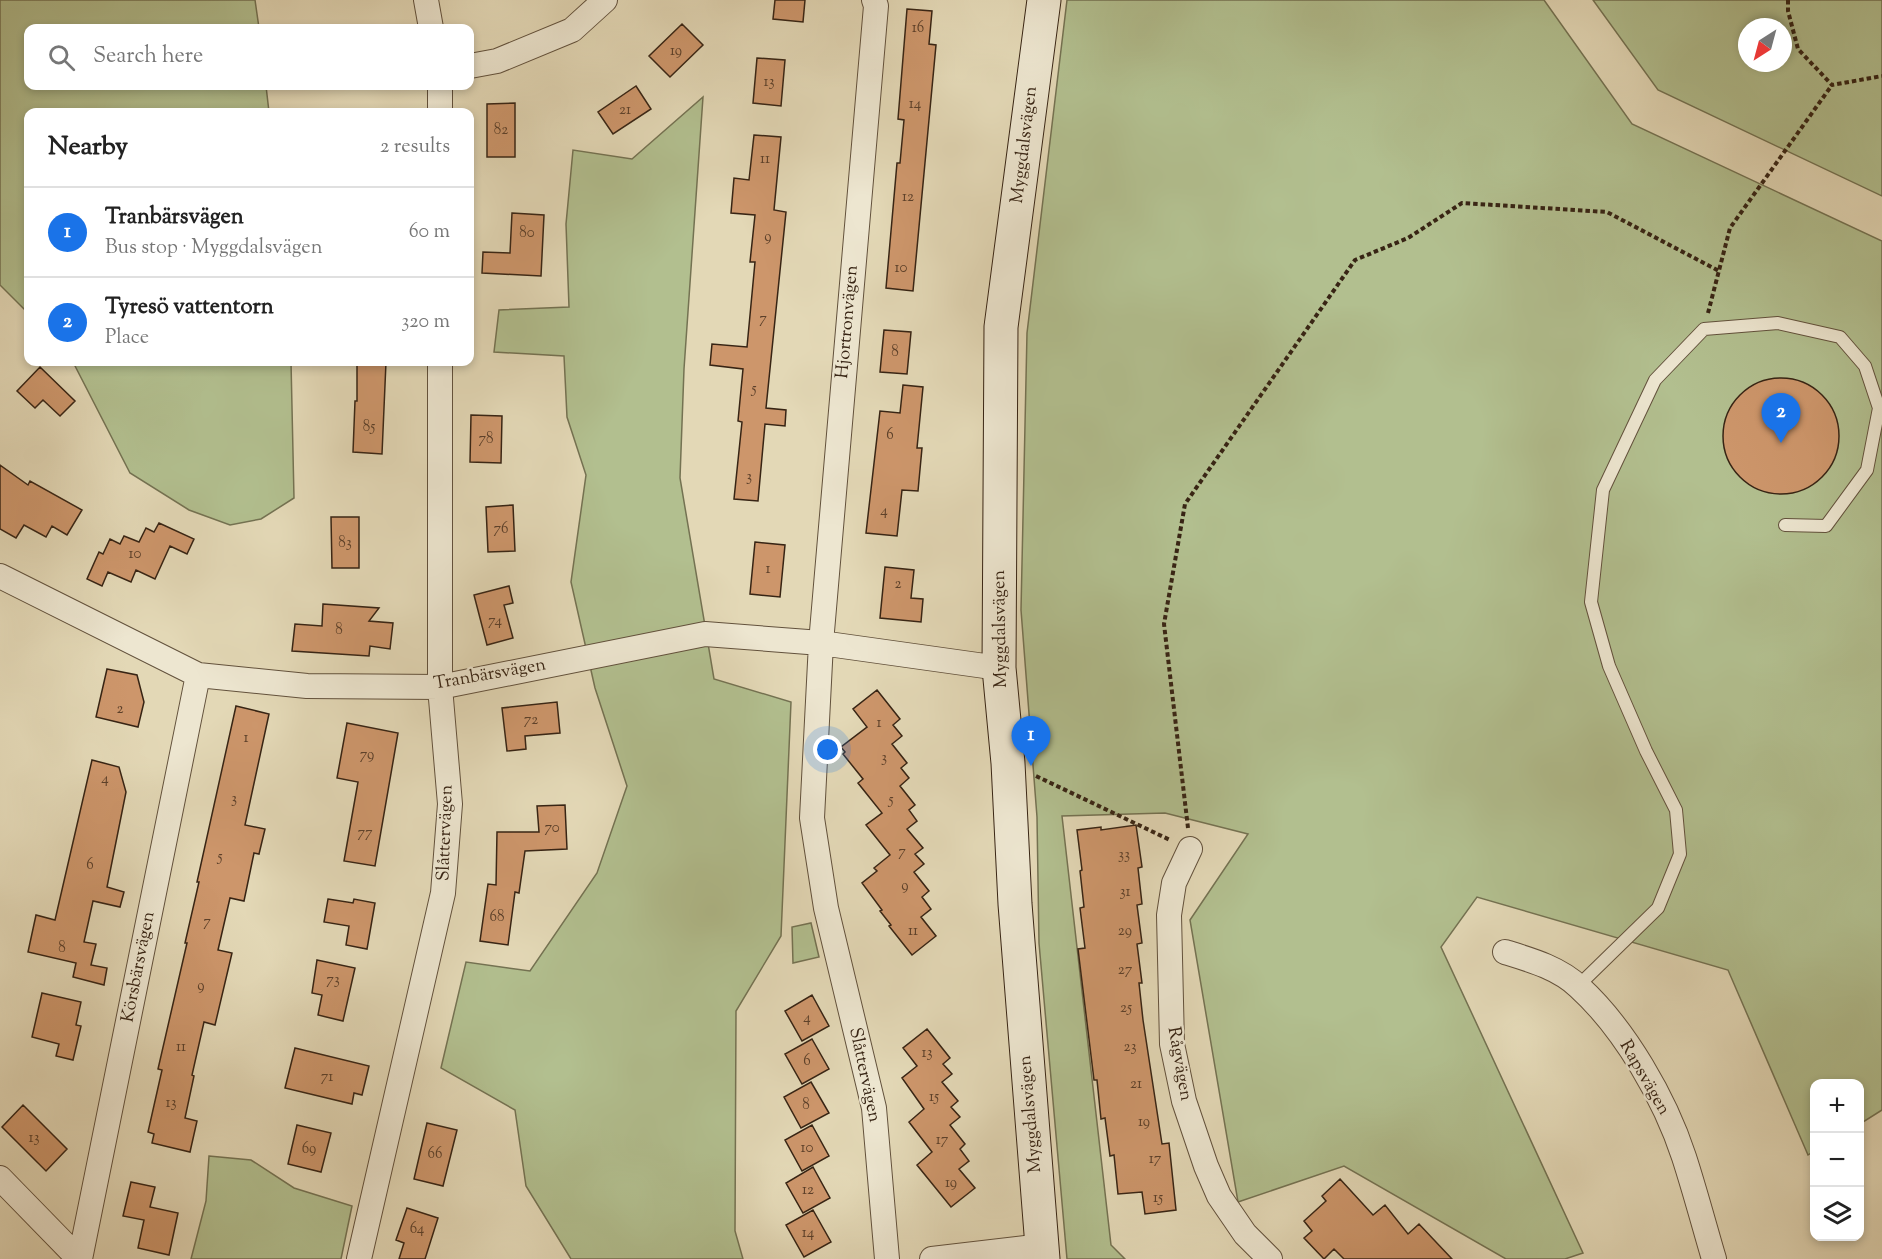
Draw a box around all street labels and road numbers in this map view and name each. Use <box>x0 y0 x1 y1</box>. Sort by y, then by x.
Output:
street label: Myggdalsvägen <box>1005 84 1045 205</box>
street label: Hjortronvägen <box>830 264 866 380</box>
street label: Myggdalsvägen <box>987 569 1015 688</box>
street label: Tranbärsvägen <box>432 652 548 698</box>
street label: Slåttervägen <box>431 784 461 882</box>
street label: Körsbärsvägen <box>115 909 163 1025</box>
street label: Slåttervägen <box>841 1025 887 1125</box>
street label: Rågvägen <box>1160 1025 1198 1104</box>
street label: Rapsvägen <box>1612 1035 1676 1121</box>
street label: Myggdalsvägen <box>1013 1054 1049 1174</box>

